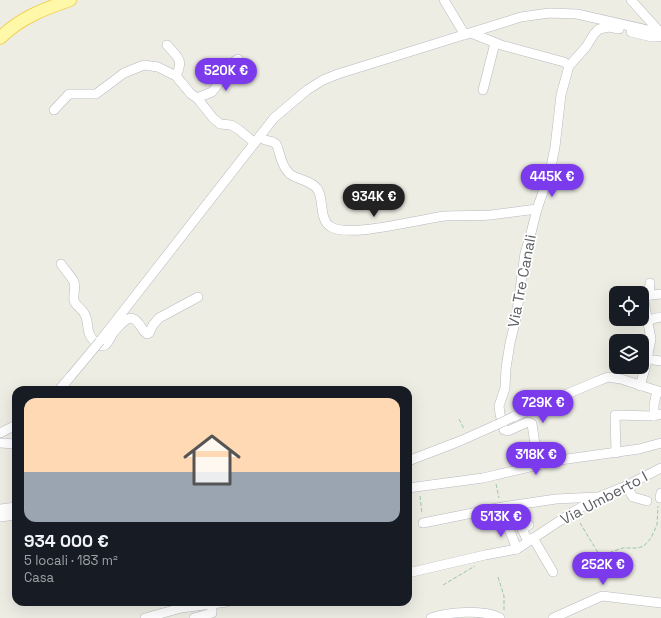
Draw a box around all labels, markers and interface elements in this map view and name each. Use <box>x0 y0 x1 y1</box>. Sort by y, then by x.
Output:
pin: 520K € <box>193 58 259 92</box>
text: 520K € <box>204 62 248 79</box>
pin: 445K € <box>519 164 585 198</box>
text: 445K € <box>530 168 574 185</box>
pin: 934K € <box>341 184 407 218</box>
text: 934K € <box>352 188 396 205</box>
street label: Via Tre Canali <box>503 233 540 329</box>
map controls <box>609 286 649 374</box>
button: locate <box>609 286 649 326</box>
button: layers <box>609 334 649 374</box>
pin: 729K € <box>510 390 576 424</box>
text: 729K € <box>521 394 565 411</box>
icon: home <box>176 424 248 496</box>
pin: 318K € <box>503 442 569 476</box>
text: 318K € <box>515 446 557 463</box>
street label: Via Umberto I <box>557 467 651 528</box>
pin: 513K € <box>468 504 534 538</box>
text: 513K € <box>480 508 522 525</box>
text: 934 000 € <box>24 530 109 552</box>
text: 5 locali · 183 m² <box>24 552 118 569</box>
pin: 252K € <box>570 552 636 586</box>
text: 252K € <box>581 556 625 573</box>
text: Casa <box>24 569 54 586</box>

